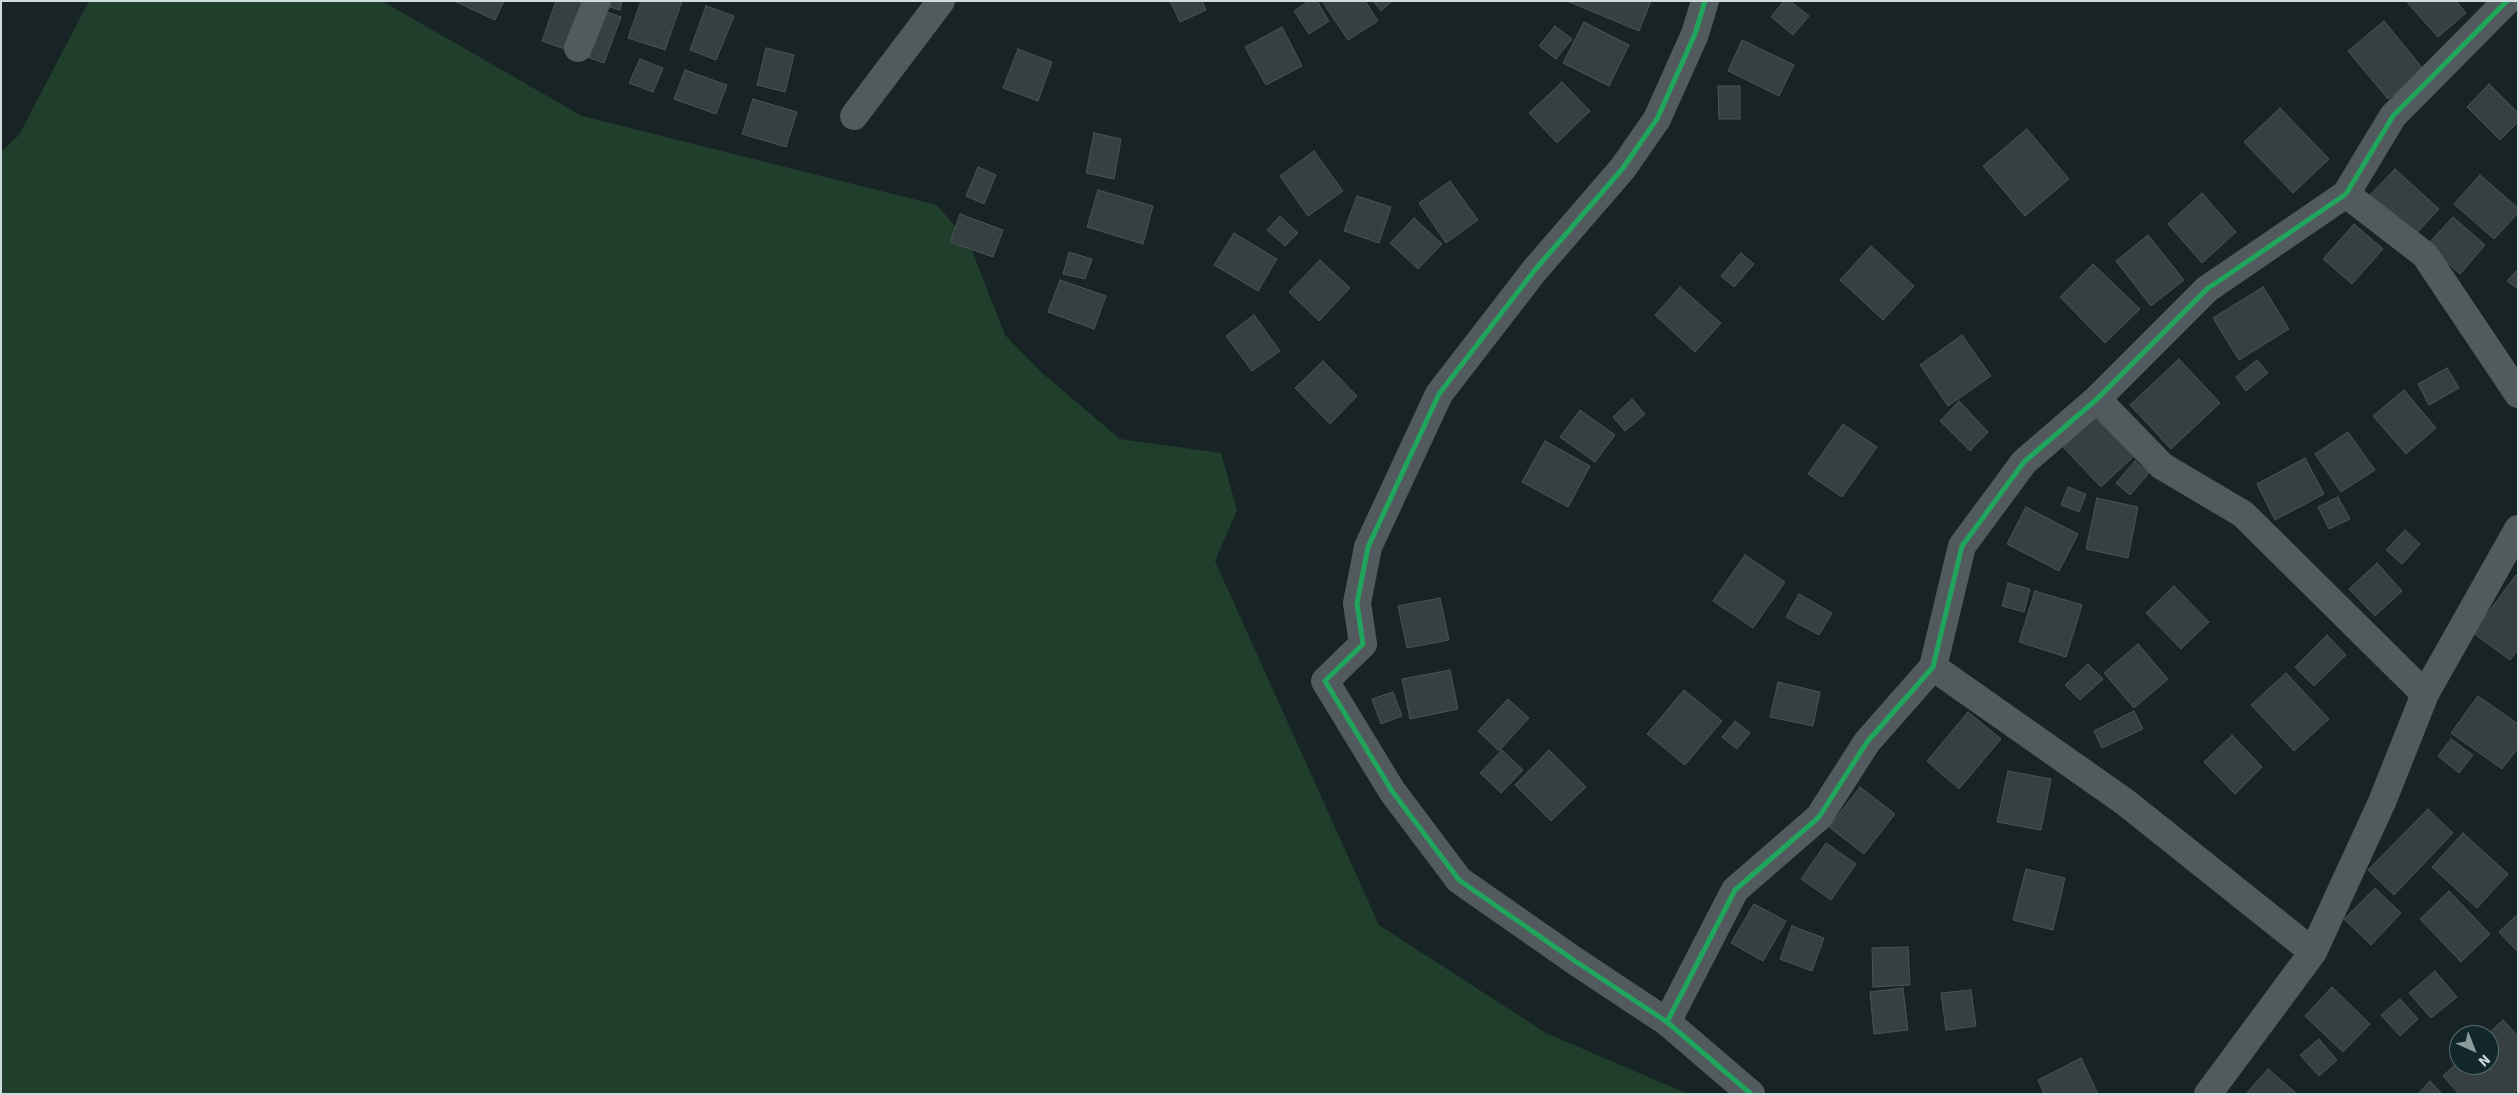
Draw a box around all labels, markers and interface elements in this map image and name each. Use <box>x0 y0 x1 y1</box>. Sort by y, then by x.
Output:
north arrow <box>2449 1025 2499 1075</box>
text: N <box>2475 1051 2493 1070</box>

